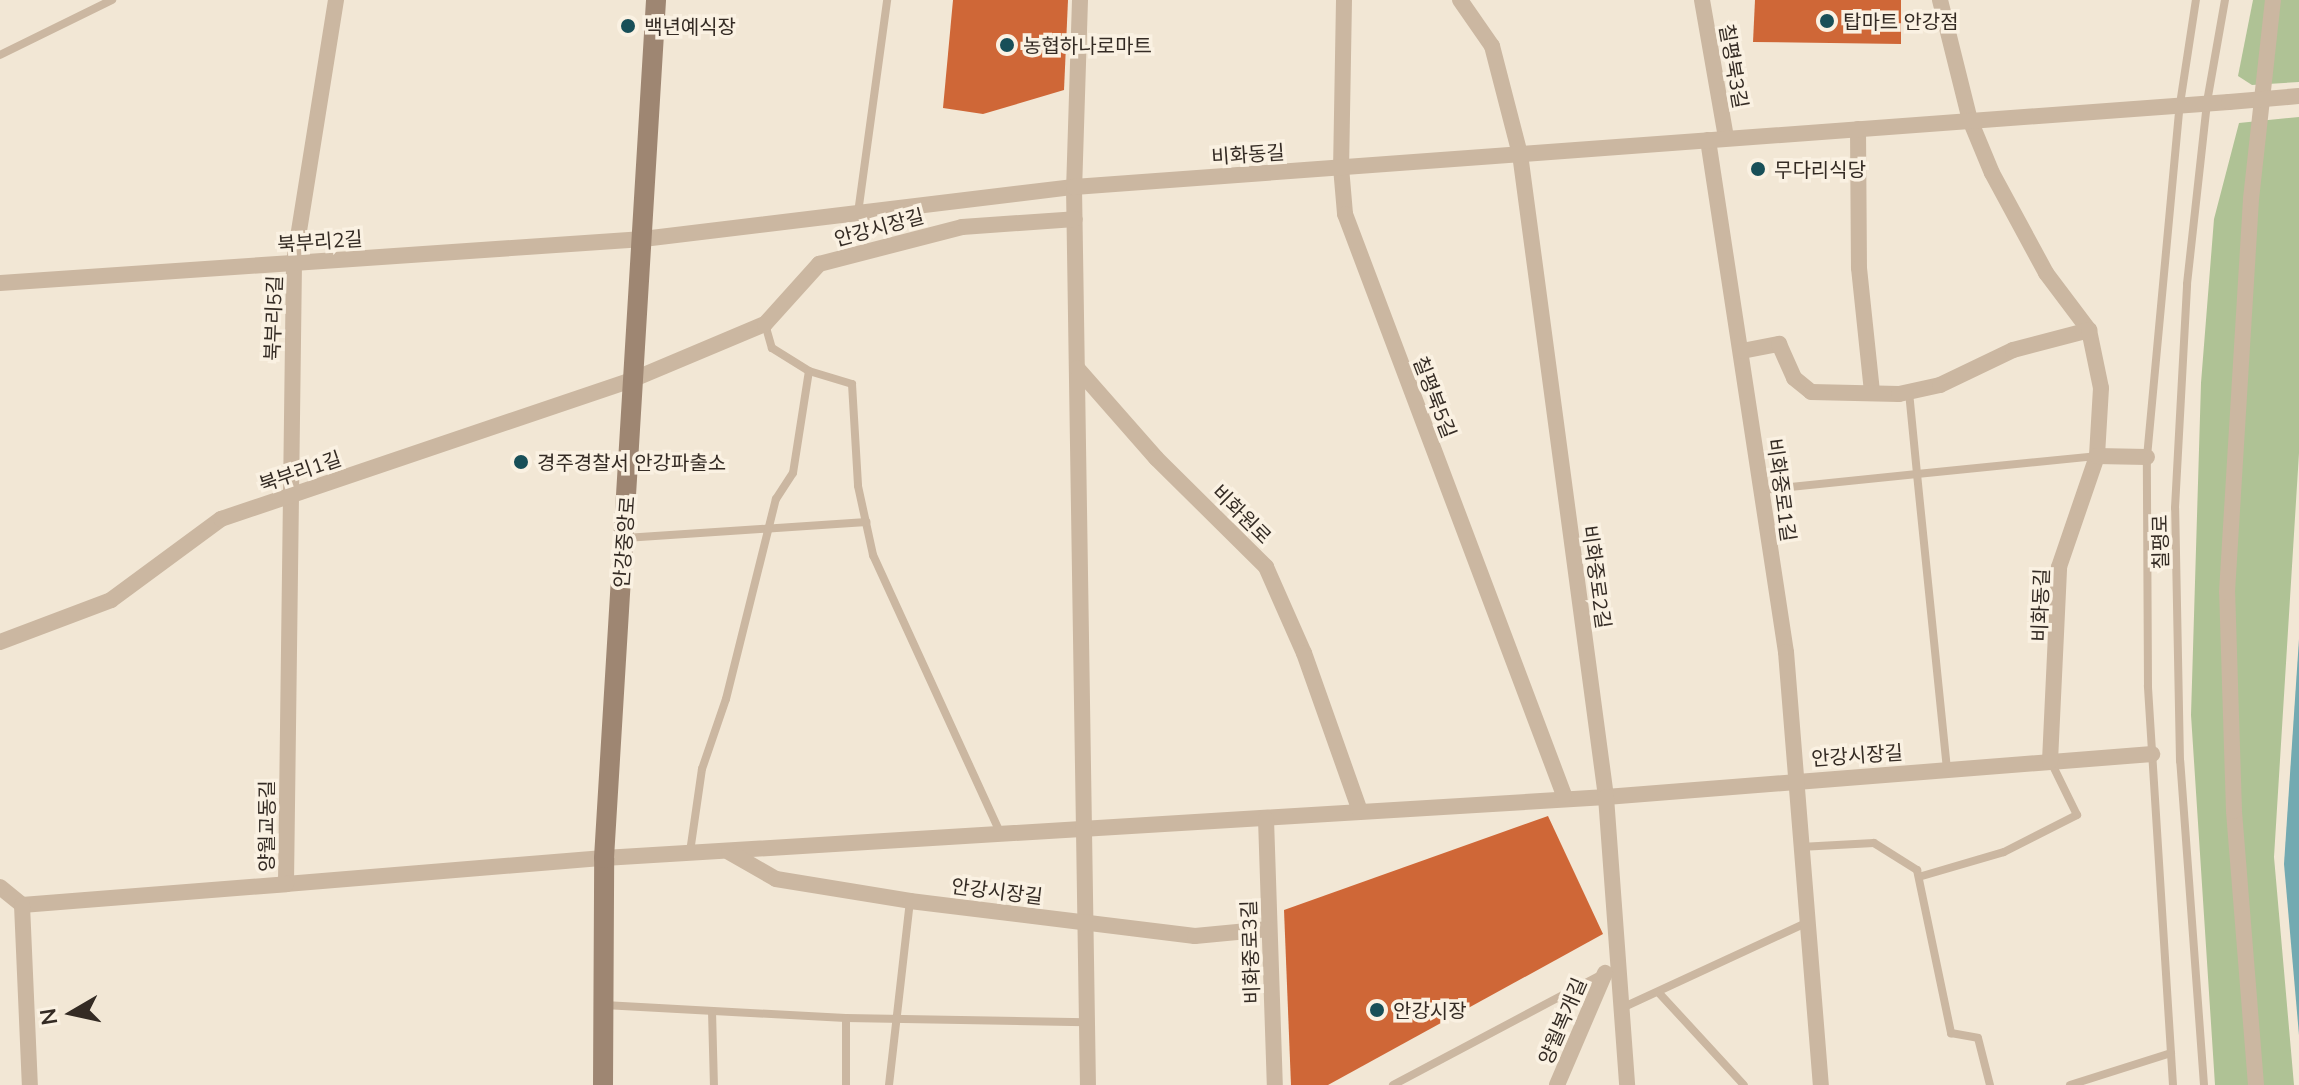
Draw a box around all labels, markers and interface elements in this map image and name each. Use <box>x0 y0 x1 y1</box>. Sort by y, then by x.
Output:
place label: 탑마트 안강점 <box>1843 9 1959 33</box>
marker: 탑마트 안강점 <box>1818 12 1836 30</box>
place label: 백년예식장 <box>644 14 736 38</box>
marker: 백년예식장 <box>619 17 637 35</box>
street label: 칠평북3길 <box>1715 22 1753 110</box>
place label: 농협하나로마트 <box>1023 33 1152 57</box>
marker: 농협하나로마트 <box>998 36 1016 54</box>
street label: 비화동길 <box>1210 139 1286 169</box>
place label: 무다리식당 <box>1774 157 1866 181</box>
marker: 무다리식당 <box>1749 160 1767 178</box>
street label: 안강시장길 <box>831 204 927 250</box>
street label: 북부리2길 <box>276 226 364 256</box>
street label: 북부리5길 <box>260 275 286 361</box>
street label: 칠평북5길 <box>1408 353 1462 441</box>
street label: 비화중로1길 <box>1763 437 1801 543</box>
street label: 북부리1길 <box>256 446 344 496</box>
place label: 경주경찰서 안강파출소 <box>537 450 726 474</box>
marker: 경주경찰서 안강파출소 <box>512 453 530 471</box>
street label: 비화원로 <box>1207 479 1277 549</box>
street label: 안강중앙로 <box>609 495 639 589</box>
street label: 칠평로 <box>2148 514 2172 570</box>
street label: 비화중로2길 <box>1578 524 1616 630</box>
street label: 비화동길 <box>2027 568 2053 642</box>
street label: 안강시장길 <box>1810 740 1904 770</box>
street label: 양월교동길 <box>254 780 278 872</box>
street label: 안강시장길 <box>950 873 1044 909</box>
street label: 비화중로3길 <box>1236 900 1264 1004</box>
north arrow <box>32 973 112 1053</box>
street label: 양월복개길 <box>1533 974 1591 1068</box>
place label: 안강시장 <box>1393 998 1467 1022</box>
marker: 안강시장 <box>1368 1001 1386 1019</box>
text: N <box>33 1006 63 1027</box>

